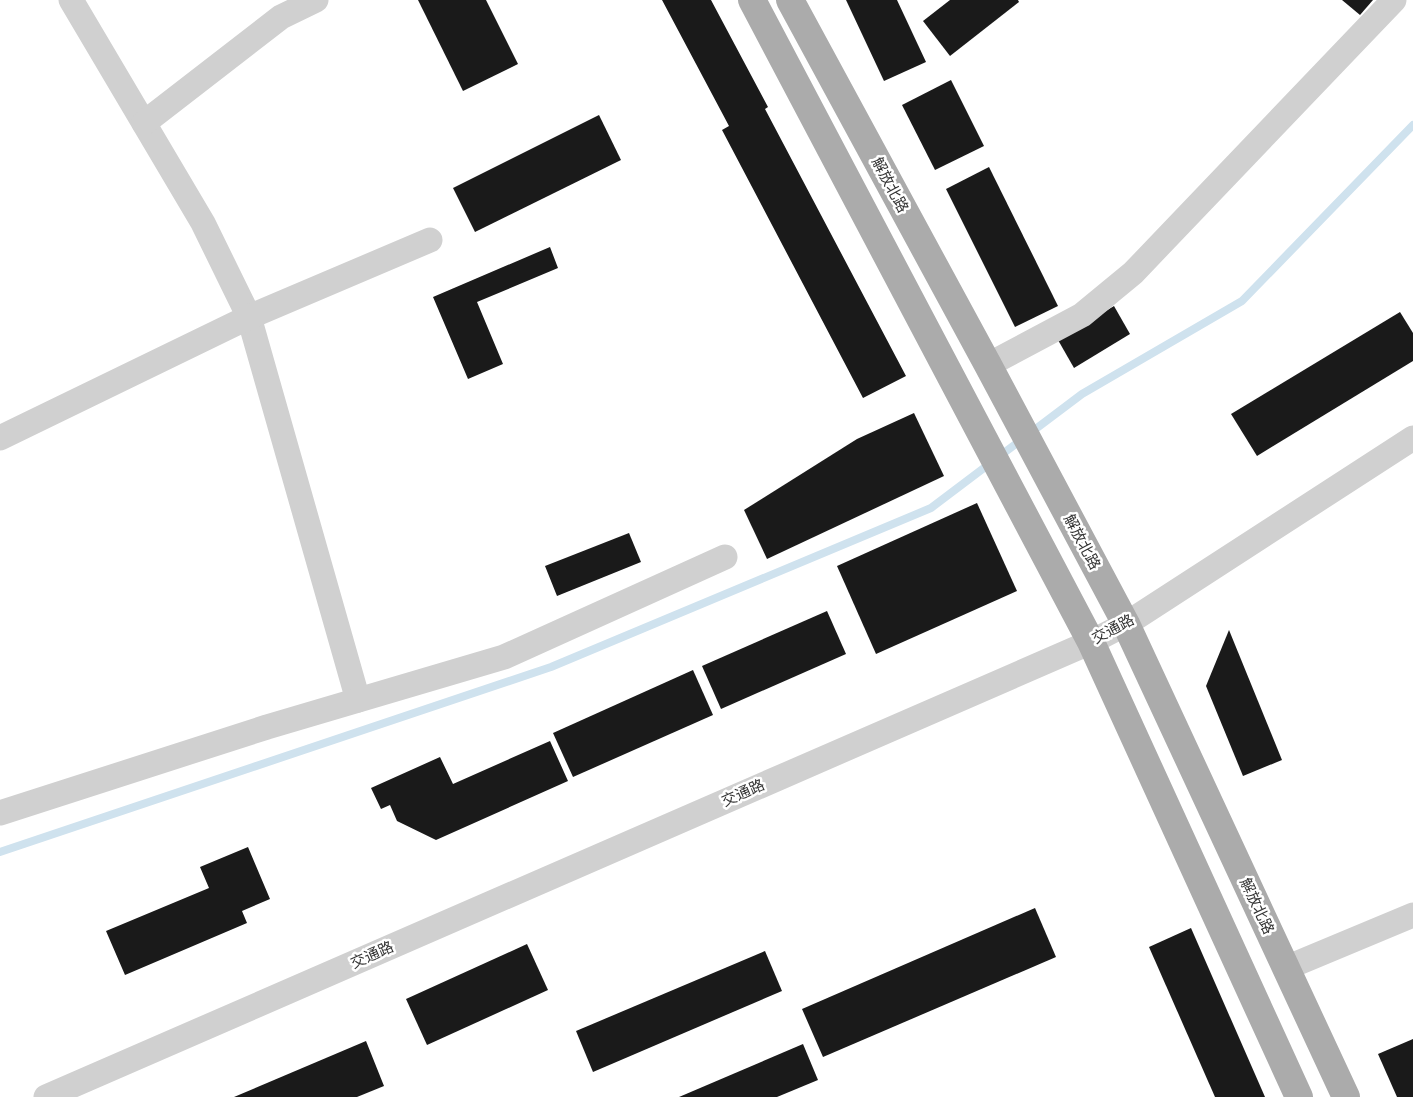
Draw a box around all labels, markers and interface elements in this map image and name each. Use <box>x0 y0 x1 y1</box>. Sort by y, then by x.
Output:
street label: 解放北路 <box>868 153 914 216</box>
street label: 解放北路 <box>1060 510 1106 573</box>
street label: 交通路 <box>1088 609 1137 648</box>
street label: 交通路 <box>718 774 767 810</box>
street label: 解放北路 <box>1236 874 1280 937</box>
street label: 交通路 <box>347 936 396 972</box>

